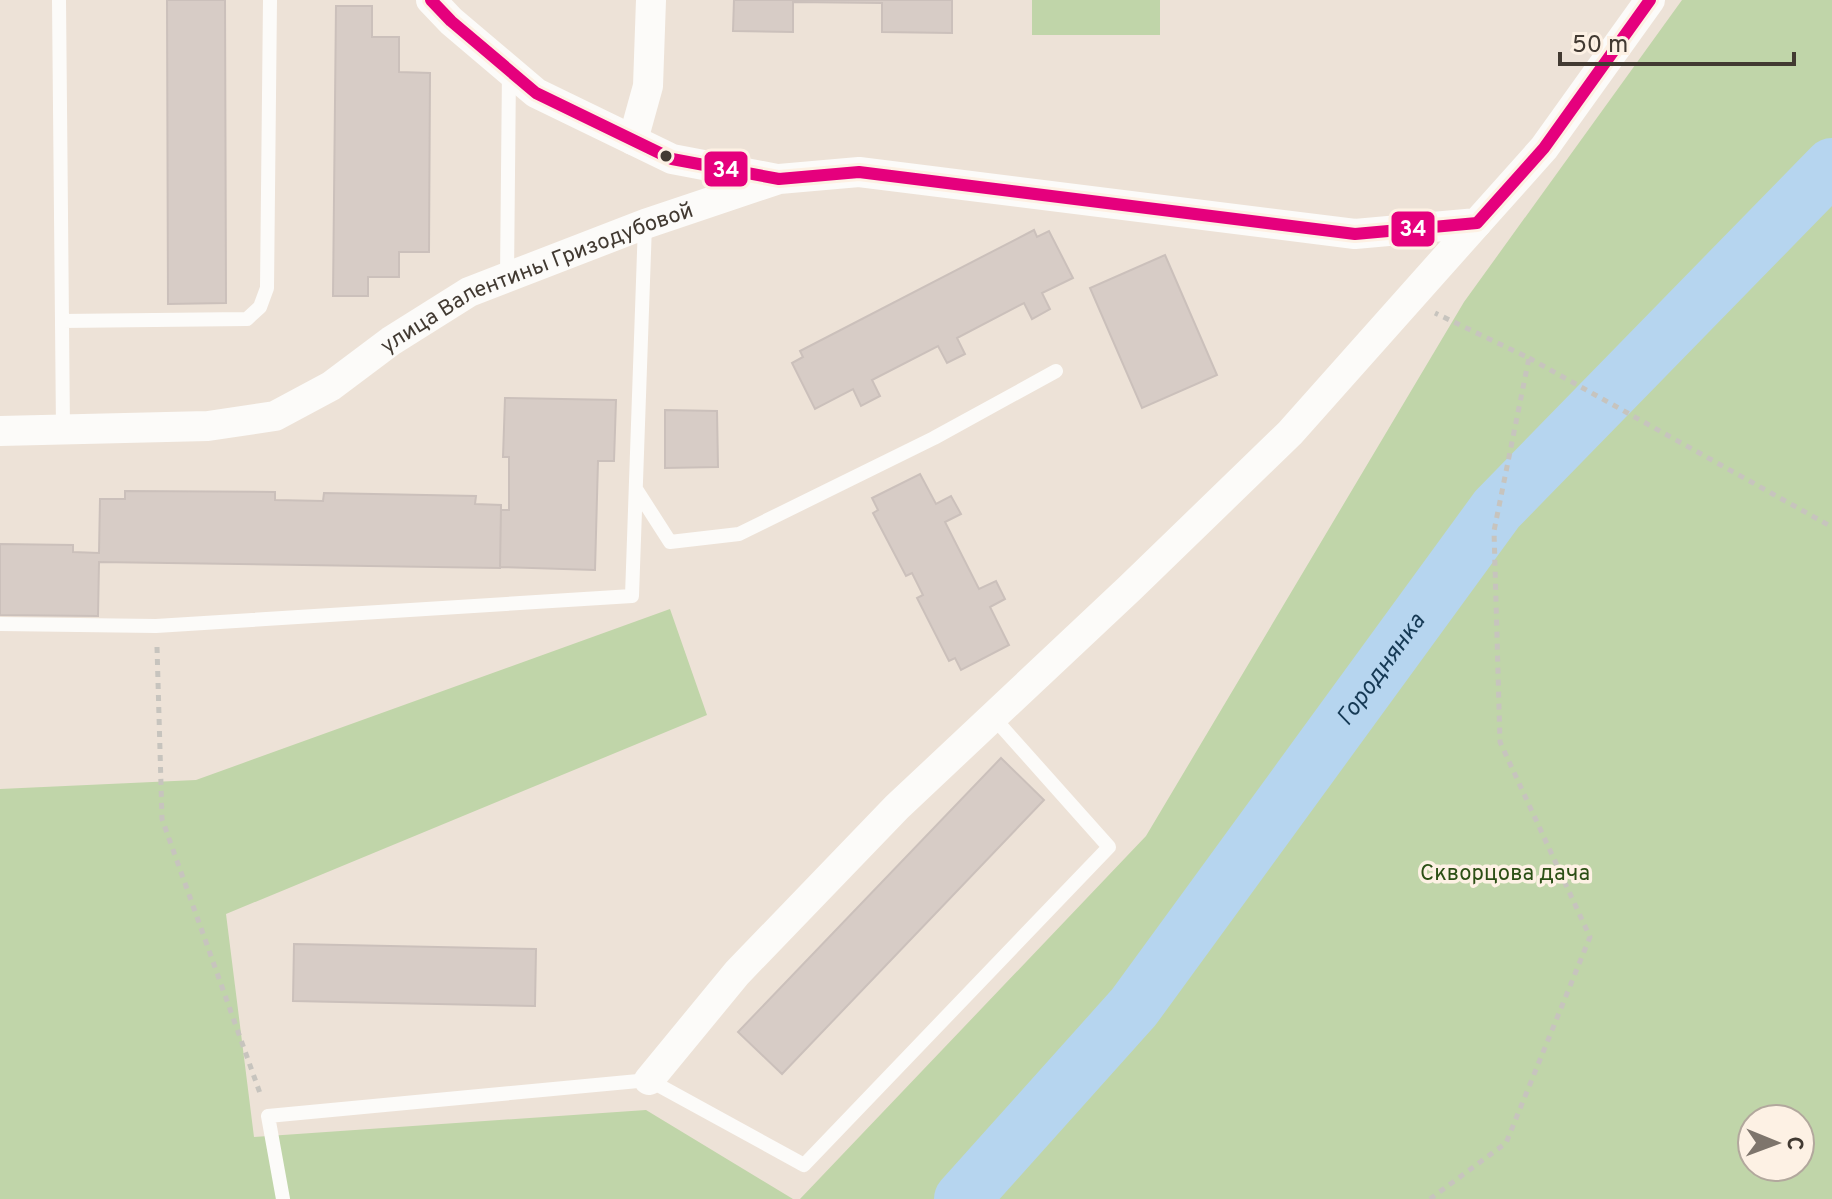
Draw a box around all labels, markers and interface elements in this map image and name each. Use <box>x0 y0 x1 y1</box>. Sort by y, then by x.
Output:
scale bar <box>1560 16 1794 66</box>
text: 50 m <box>1572 31 1628 61</box>
unlabelled marker <box>658 148 674 164</box>
line badge: 34 <box>703 150 749 188</box>
text: 34 <box>712 158 740 185</box>
street label: улица Валентины Гризодубовой <box>376 198 697 360</box>
line badge: 34 <box>1390 210 1436 248</box>
text: 34 <box>1399 217 1427 244</box>
water label: Городнянка <box>1331 608 1433 732</box>
park label: Скворцова дача <box>1420 861 1590 888</box>
north arrow <box>1736 1103 1816 1183</box>
text: С <box>1780 1136 1807 1151</box>

